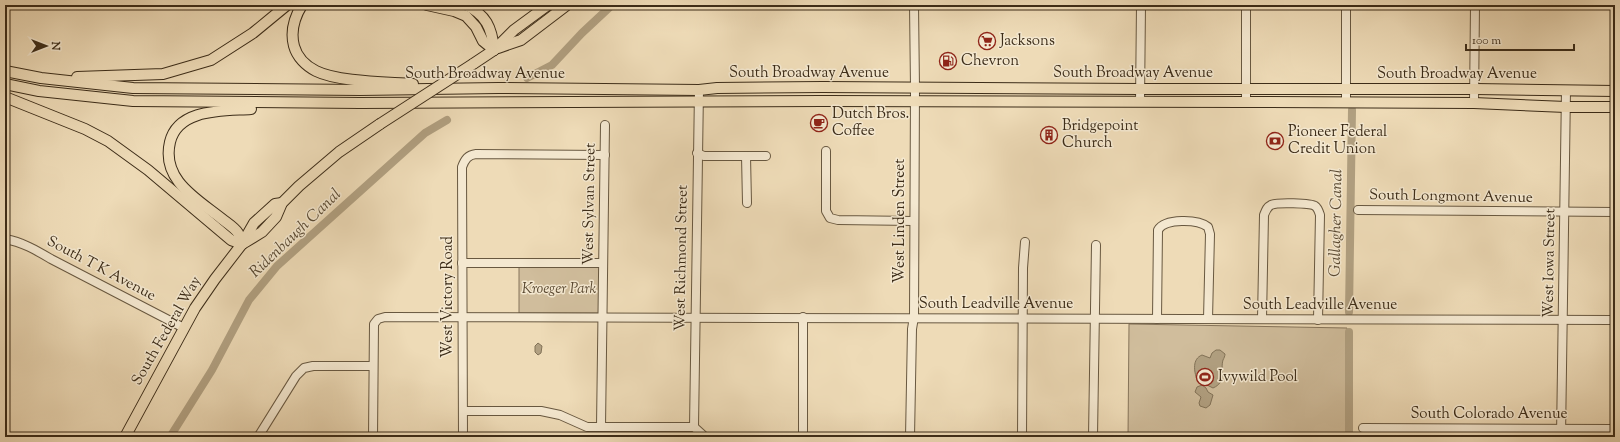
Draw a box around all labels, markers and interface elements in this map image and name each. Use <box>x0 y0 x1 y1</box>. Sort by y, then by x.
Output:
north arrow <box>26 26 66 66</box>
scale bar <box>1466 26 1574 52</box>
supermarket icon: Jacksons <box>977 31 997 51</box>
place label: Jacksons <box>999 31 1055 52</box>
text: 100 m <box>1472 32 1501 50</box>
text: N <box>47 41 63 51</box>
fuel station icon: Chevron <box>938 51 958 71</box>
place label: Chevron <box>961 51 1019 72</box>
street label: South Broadway Avenue <box>729 63 889 84</box>
street label: South Broadway Avenue <box>1053 63 1213 84</box>
street label: South Broadway Avenue <box>405 64 565 85</box>
street label: South Broadway Avenue <box>1377 64 1537 85</box>
place label: Dutch Bros. Coffee <box>832 104 909 142</box>
cafe icon: Dutch Bros. Coffee <box>809 113 829 133</box>
place label: Bridgepoint Church <box>1062 116 1138 154</box>
place label: Pioneer Federal Credit Union <box>1288 122 1387 160</box>
building icon: Bridgepoint Church <box>1039 125 1059 145</box>
bank icon: Pioneer Federal Credit Union <box>1265 131 1285 151</box>
street label: West Sylvan Street <box>578 143 602 265</box>
street label: West Linden Street <box>890 159 911 283</box>
water label: Gallagher Canal <box>1325 169 1349 277</box>
water label: Ridenbaugh Canal <box>245 184 347 284</box>
street label: West Richmond Street <box>670 185 694 331</box>
street label: South Longmont Avenue <box>1369 185 1533 209</box>
street label: West Iowa Street <box>1539 208 1561 318</box>
street label: South T K Avenue <box>43 231 159 307</box>
street label: West Victory Road <box>438 236 459 358</box>
street label: South Federal Way <box>127 272 207 390</box>
park label: Kroeger Park <box>522 279 596 300</box>
street label: South Leadville Avenue <box>919 294 1073 315</box>
street label: South Leadville Avenue <box>1243 295 1397 316</box>
sports icon: Ivywild Pool <box>1195 367 1215 387</box>
place label: Ivywild Pool <box>1218 367 1298 388</box>
street label: South Colorado Avenue <box>1410 404 1568 425</box>

